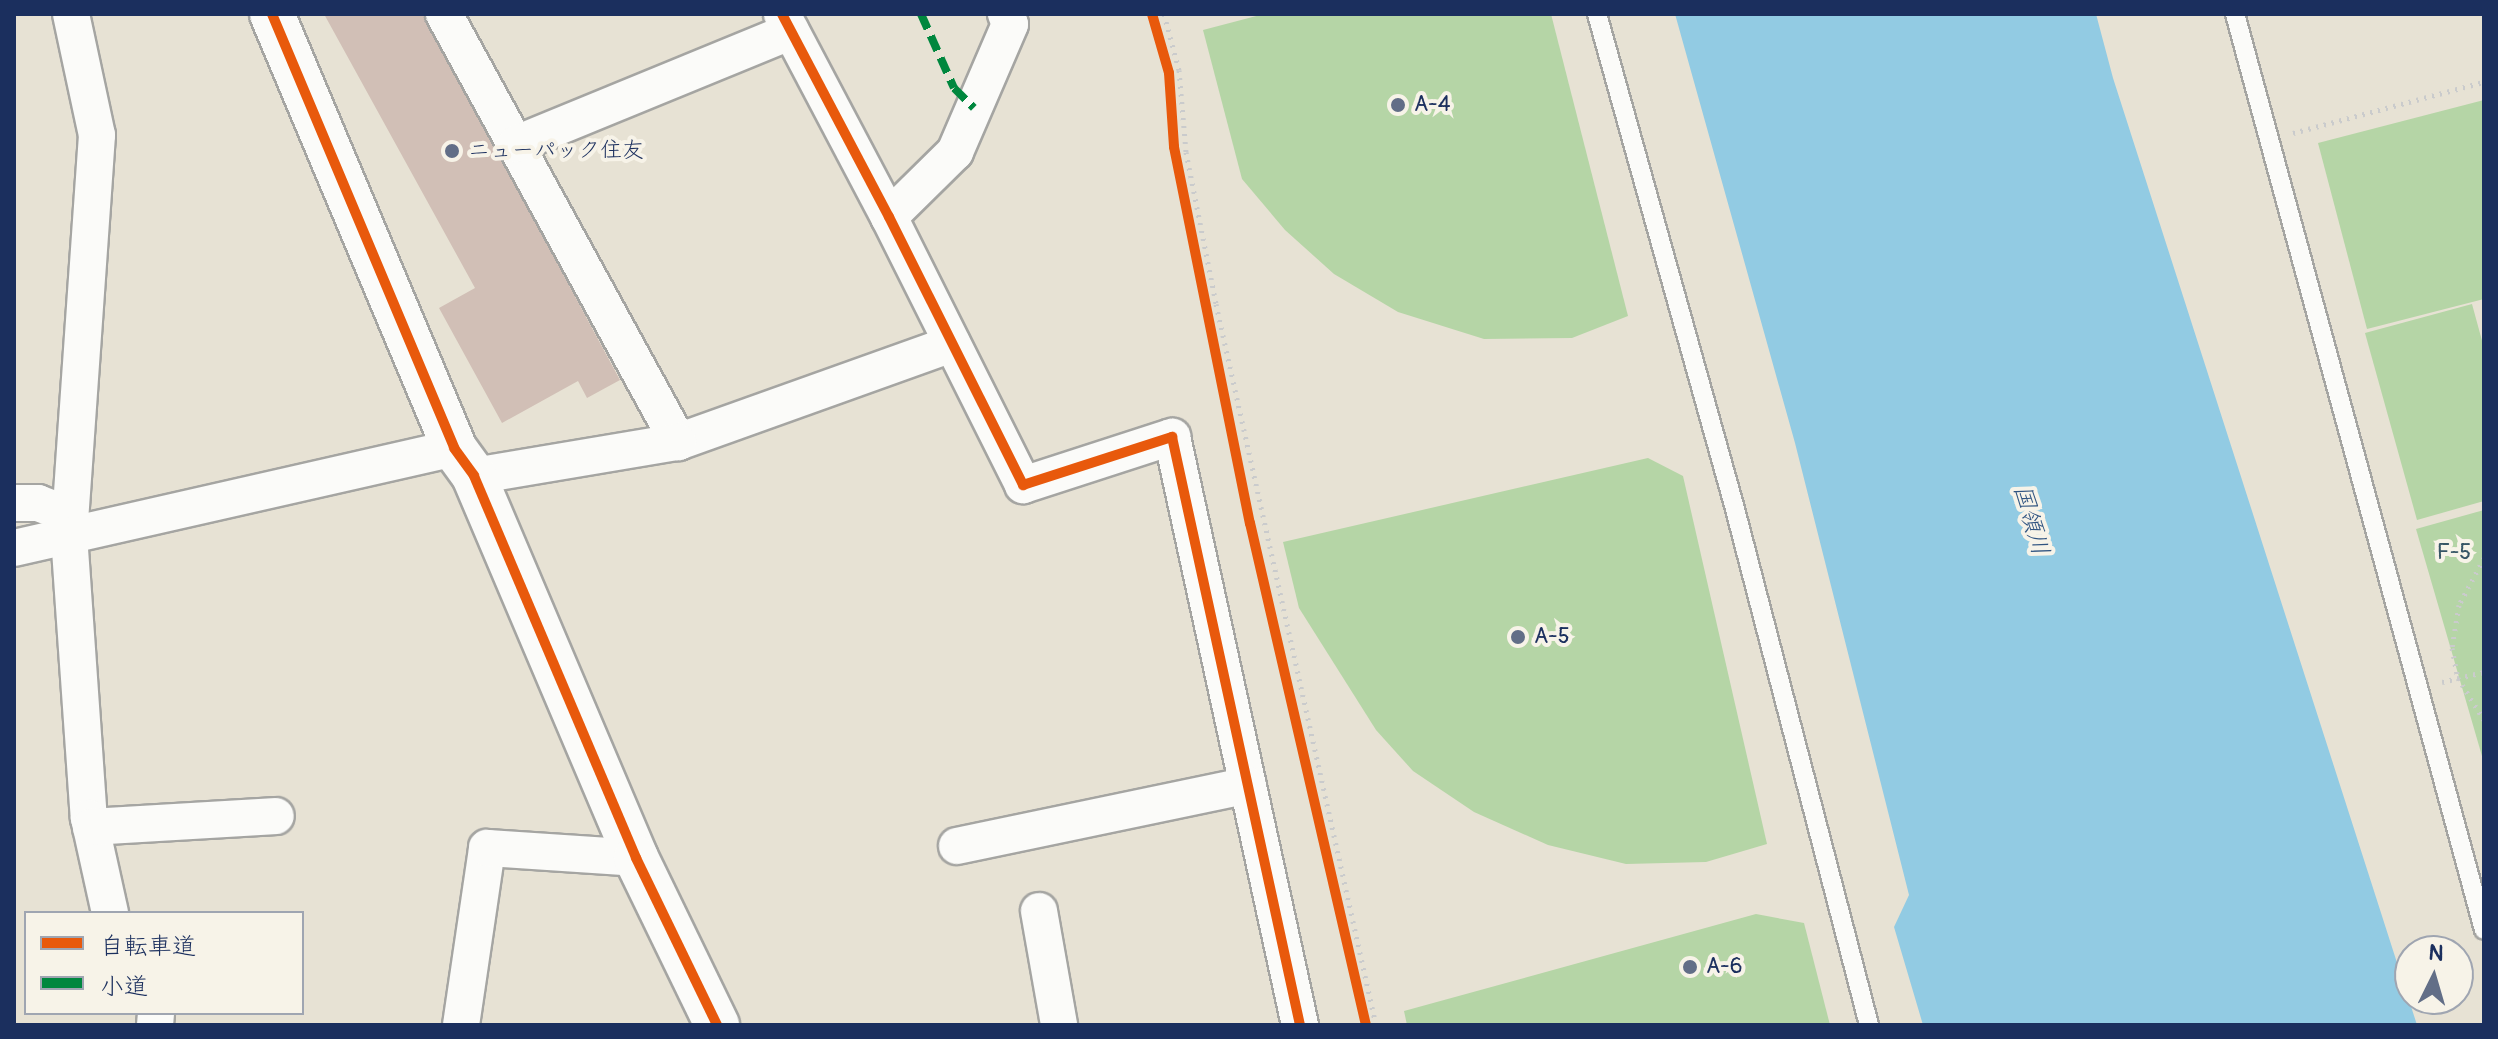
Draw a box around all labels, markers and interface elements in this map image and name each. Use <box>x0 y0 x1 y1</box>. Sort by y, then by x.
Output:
place label: A-4 <box>1414 92 1450 118</box>
marker: A-4 <box>1389 96 1407 114</box>
place label: ニューパック住友 <box>468 138 644 164</box>
marker: ニューパック住友 <box>443 142 461 160</box>
water label: 国領川 <box>2007 481 2055 559</box>
park label: F-5 <box>2437 540 2471 566</box>
place label: A-5 <box>1534 624 1570 650</box>
marker: A-5 <box>1509 628 1527 646</box>
legend <box>24 911 304 1015</box>
text: 自転車道 <box>100 932 196 961</box>
north arrow <box>2394 935 2474 1015</box>
text: N <box>2427 938 2445 968</box>
place label: A-6 <box>1706 954 1742 980</box>
marker: A-6 <box>1681 958 1699 976</box>
text: 小道 <box>100 972 148 1001</box>

